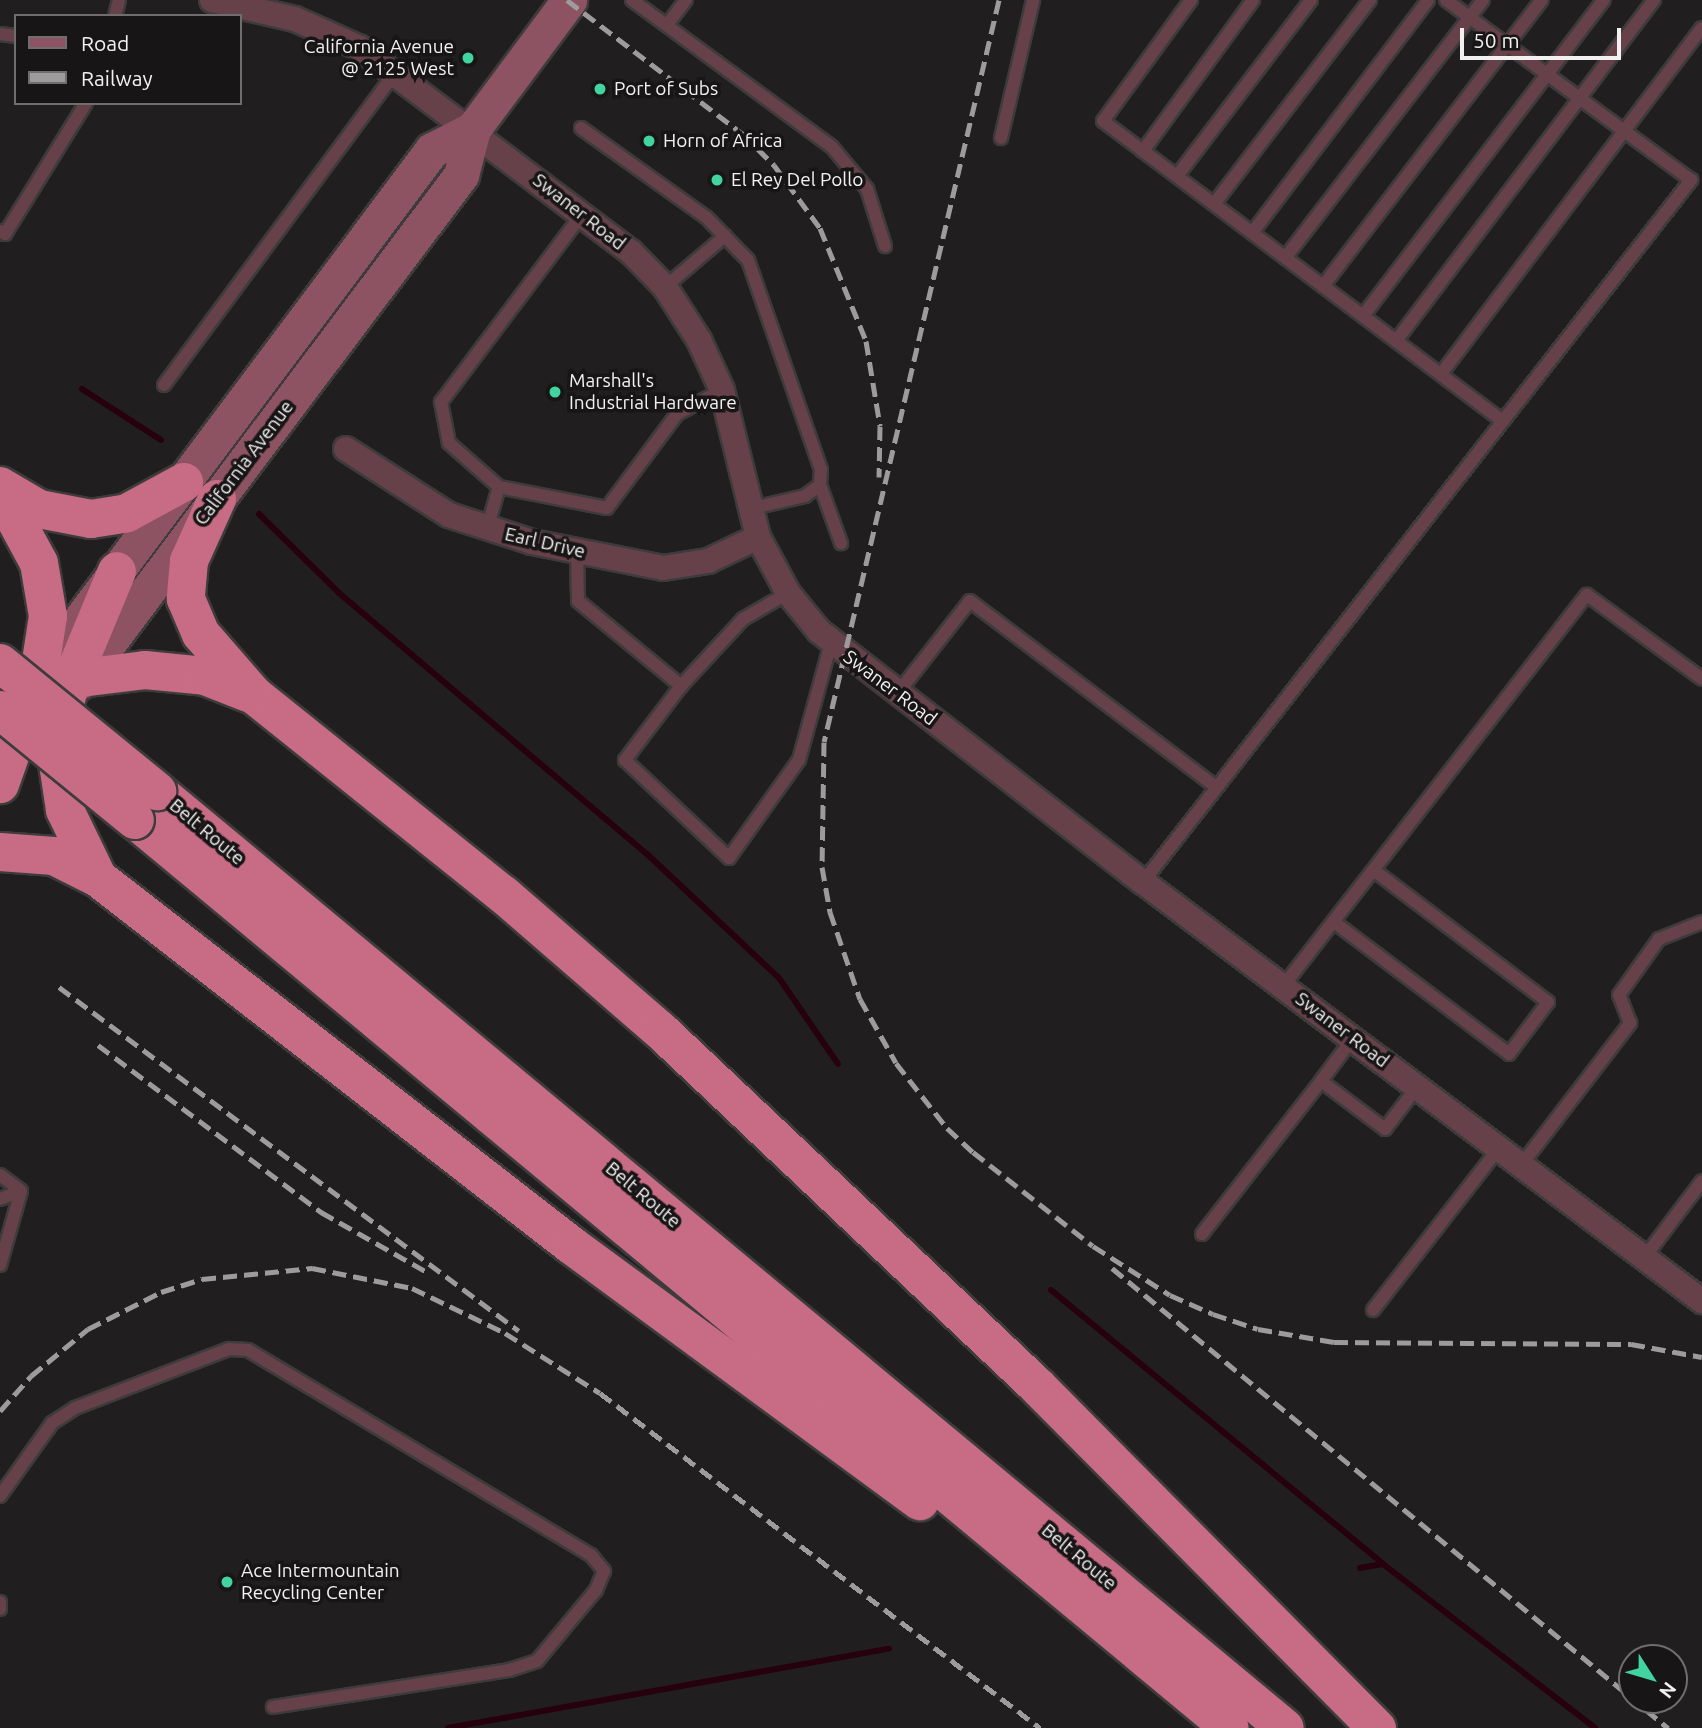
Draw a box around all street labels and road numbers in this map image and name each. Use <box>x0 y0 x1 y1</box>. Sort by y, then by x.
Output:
street label: Swaner Road <box>528 169 630 255</box>
street label: California Avenue <box>190 396 298 530</box>
street label: Earl Drive <box>503 523 587 563</box>
street label: Swaner Road <box>839 645 941 731</box>
street label: Belt Route <box>165 794 249 870</box>
street label: Swaner Road <box>1291 987 1393 1073</box>
street label: Belt Route <box>601 1157 685 1233</box>
street label: Belt Route <box>1037 1519 1121 1595</box>

